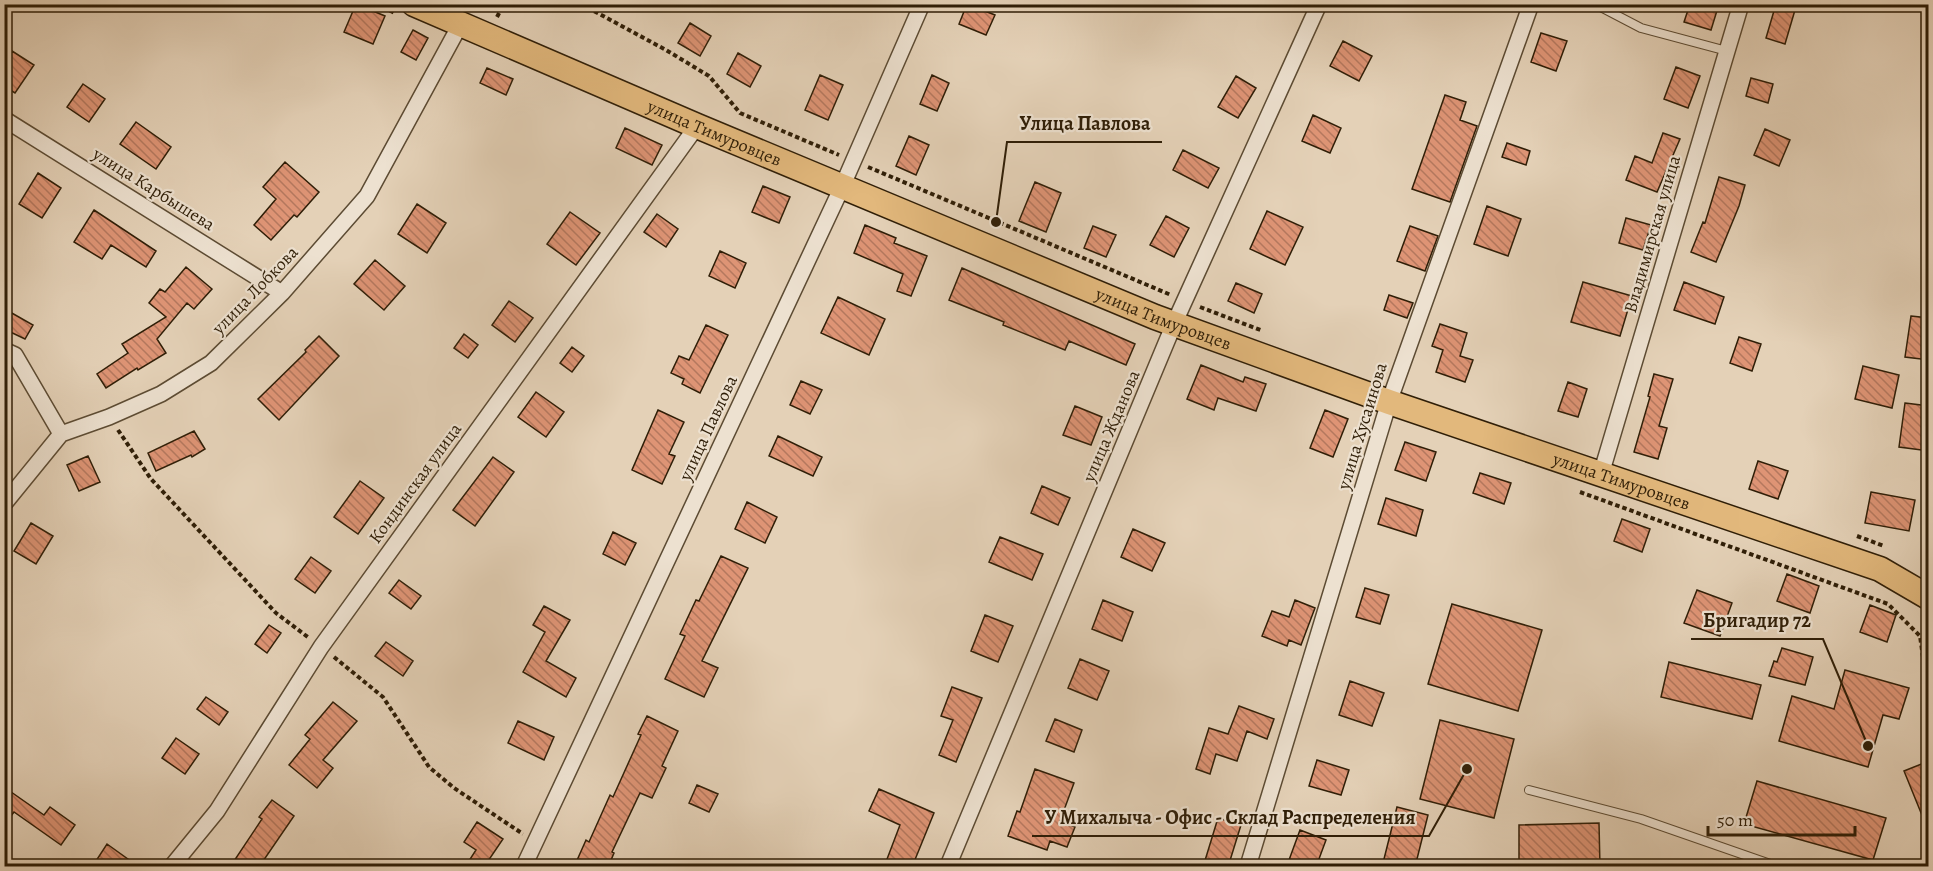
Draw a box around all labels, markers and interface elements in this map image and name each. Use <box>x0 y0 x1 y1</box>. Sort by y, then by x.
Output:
street label: улица Тимуровцев <box>643 94 785 172</box>
callout: Улица Павлова <box>1007 104 1162 142</box>
text: Улица Павлова <box>1020 110 1151 137</box>
street label: улица Карбышева <box>88 141 220 237</box>
street label: Владимирская улица <box>1618 152 1686 316</box>
street label: улица Лобкова <box>206 240 304 340</box>
street label: улица Тимуровцев <box>1091 281 1235 356</box>
street label: улица Хусаинова <box>1331 359 1393 493</box>
street label: улица Жданова <box>1076 366 1146 487</box>
street label: улица Павлова <box>673 371 743 485</box>
street label: Кондинская улица <box>363 417 467 548</box>
street label: улица Тимуровцев <box>1549 446 1693 516</box>
callout: Бригадир 72 <box>1691 601 1823 639</box>
text: Бригадир 72 <box>1703 607 1811 634</box>
callout: У Михалыча - Офис - Склад Распределения <box>1032 798 1429 836</box>
scale bar <box>1708 799 1855 837</box>
text: У Михалыча - Офис - Склад Распределения <box>1045 804 1415 831</box>
text: 50 m <box>1717 808 1753 832</box>

